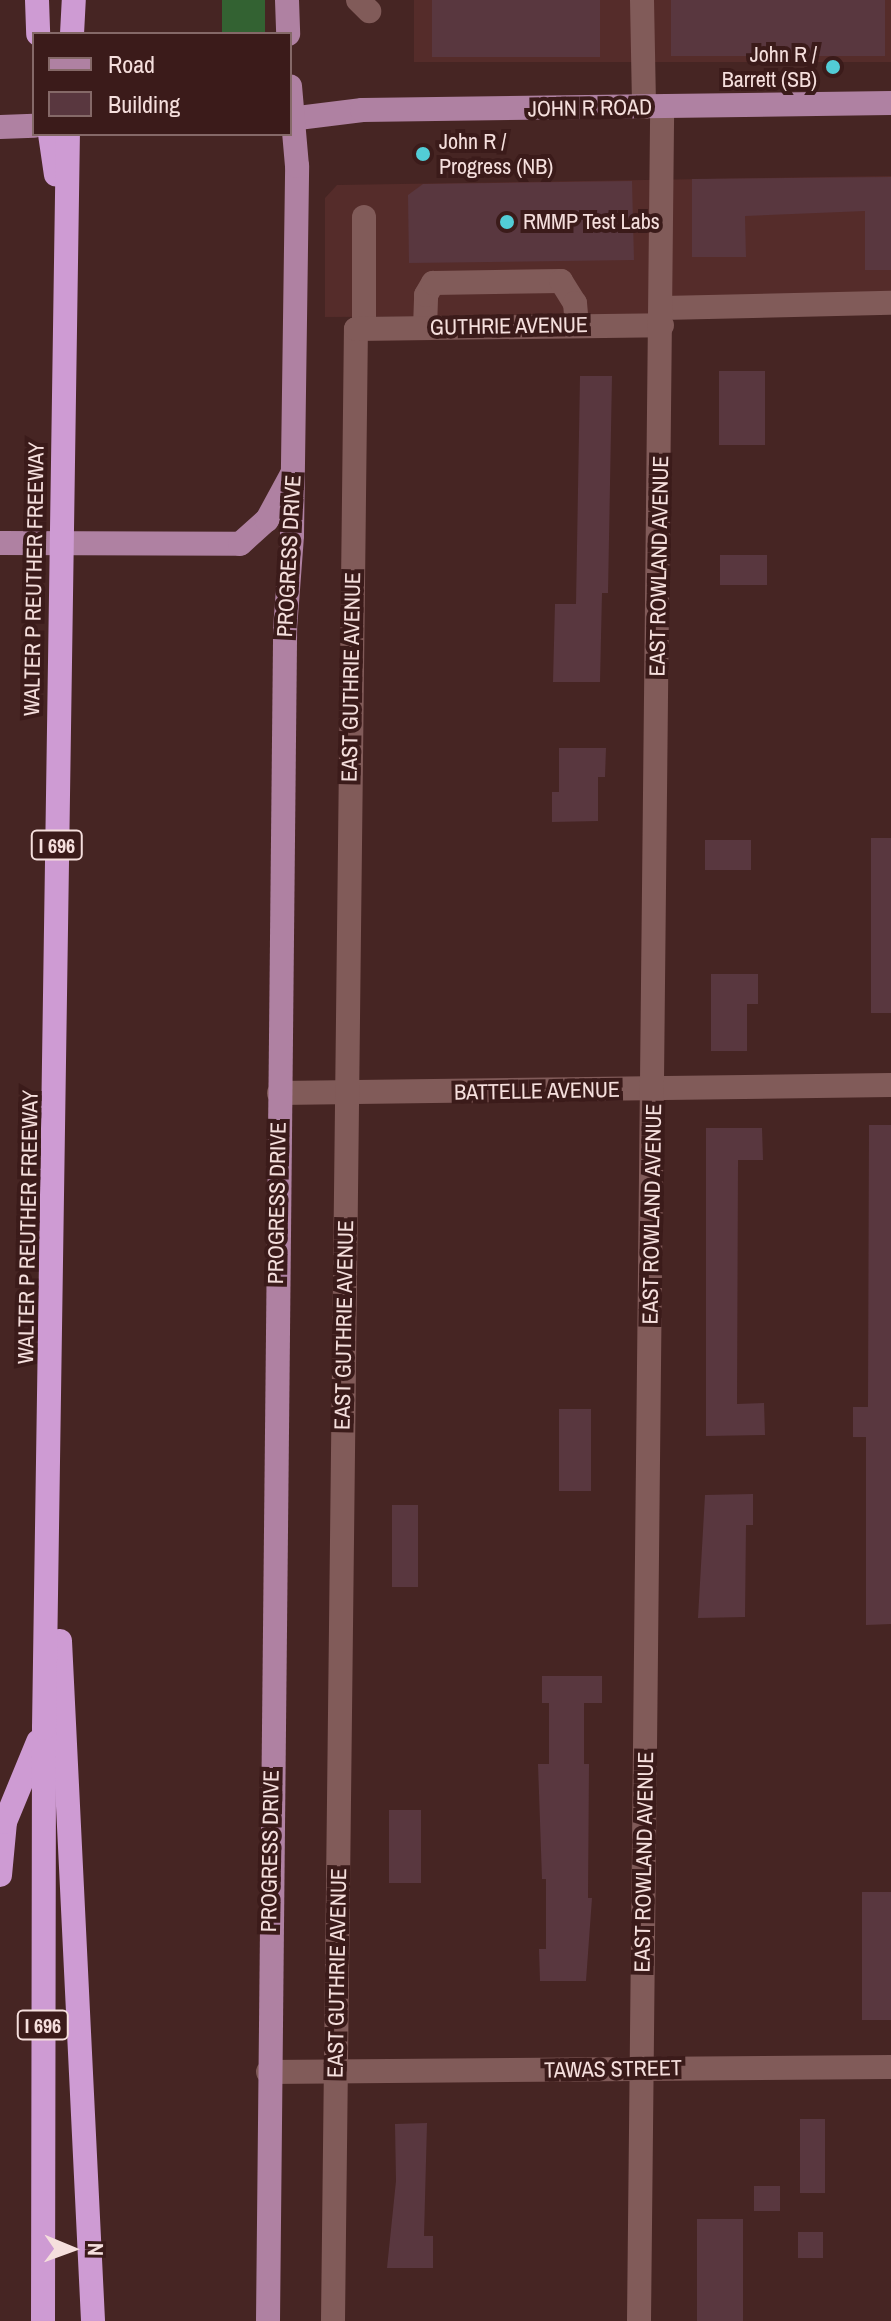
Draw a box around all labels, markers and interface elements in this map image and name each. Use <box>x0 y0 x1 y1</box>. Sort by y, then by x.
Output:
legend <box>32 32 292 136</box>
place label: John R / Barrett (SB) <box>722 41 817 92</box>
text: Road <box>108 48 155 80</box>
marker: John R / Barrett (SB) <box>824 58 842 76</box>
text: Building <box>108 88 180 120</box>
street label: JOHN R ROAD <box>528 94 652 122</box>
place label: John R / Progress (NB) <box>439 128 553 180</box>
marker: John R / Progress (NB) <box>414 145 432 163</box>
place label: RMMP Test Labs <box>523 209 660 235</box>
marker: RMMP Test Labs <box>498 213 516 231</box>
street label: GUTHRIE AVENUE <box>429 311 589 341</box>
street label: WALTER P REUTHER FREEWAY <box>18 441 50 717</box>
street label: EAST ROWLAND AVENUE <box>644 455 674 677</box>
street label: PROGRESS DRIVE <box>272 474 306 638</box>
street label: EAST GUTHRIE AVENUE <box>336 571 366 783</box>
road number: I 696 <box>29 829 85 861</box>
street label: BATTELLE AVENUE <box>453 1076 621 1106</box>
street label: WALTER P REUTHER FREEWAY <box>12 1089 44 1365</box>
street label: EAST ROWLAND AVENUE <box>637 1103 667 1325</box>
street label: PROGRESS DRIVE <box>262 1122 292 1284</box>
street label: EAST GUTHRIE AVENUE <box>329 1219 359 1431</box>
street label: EAST ROWLAND AVENUE <box>629 1751 659 1973</box>
street label: PROGRESS DRIVE <box>255 1770 285 1932</box>
street label: EAST GUTHRIE AVENUE <box>322 1867 352 2079</box>
road number: I 696 <box>15 2009 71 2041</box>
street label: TAWAS STREET <box>544 2055 682 2083</box>
north arrow <box>32 2209 112 2289</box>
text: N <box>81 2243 111 2256</box>

